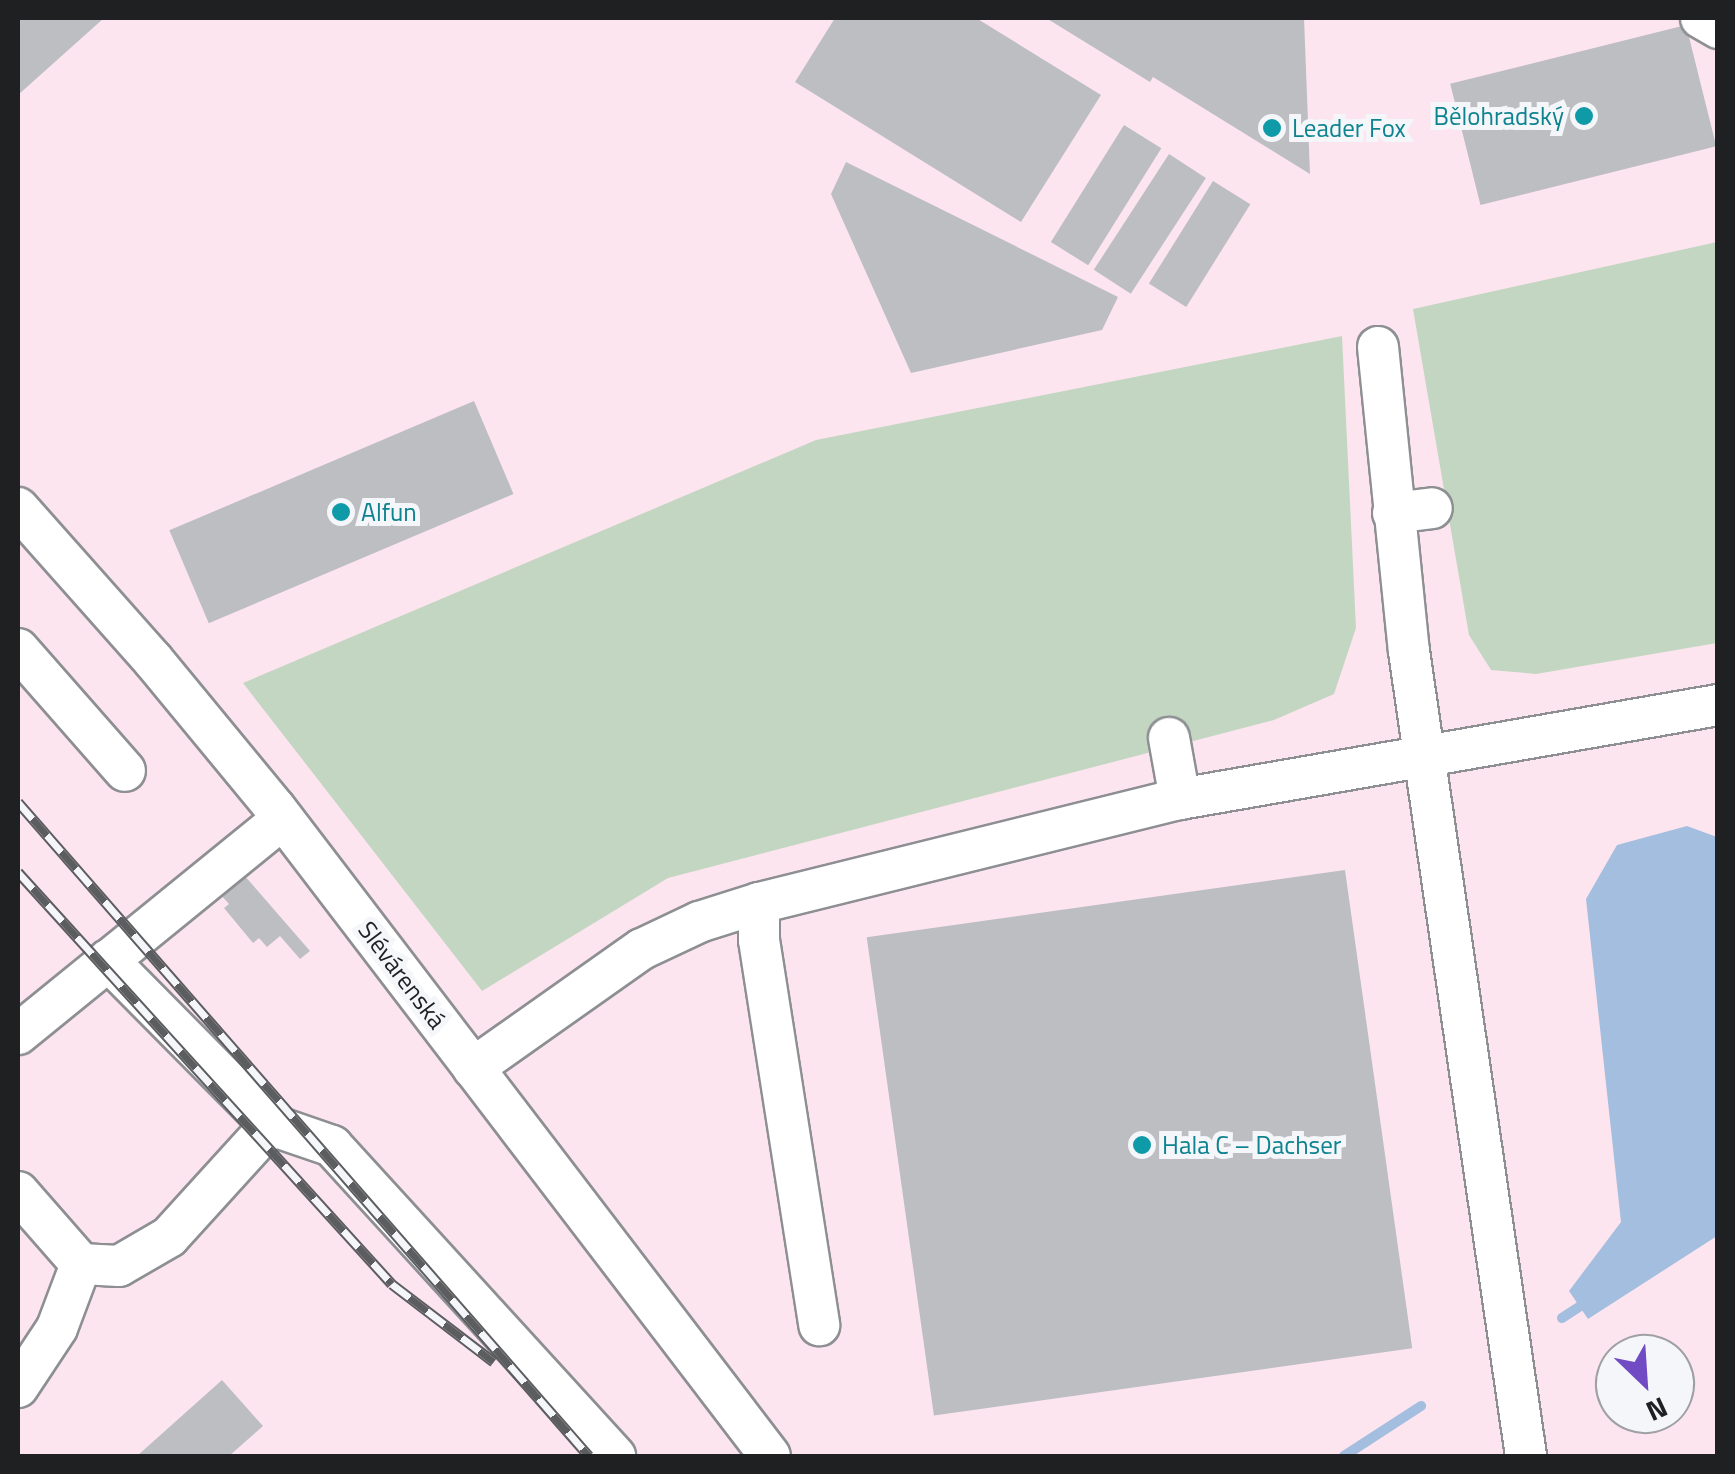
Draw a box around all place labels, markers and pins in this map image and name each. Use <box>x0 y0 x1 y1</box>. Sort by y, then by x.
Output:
place label: Bělohradský <box>1434 101 1564 131</box>
marker: Bělohradský <box>1573 105 1595 127</box>
place label: Leader Fox <box>1292 113 1406 143</box>
marker: Leader Fox <box>1261 117 1283 139</box>
place label: Alfun <box>361 497 417 527</box>
marker: Alfun <box>330 501 352 523</box>
place label: Hala C – Dachser <box>1162 1130 1341 1160</box>
marker: Hala C – Dachser <box>1131 1134 1153 1156</box>

